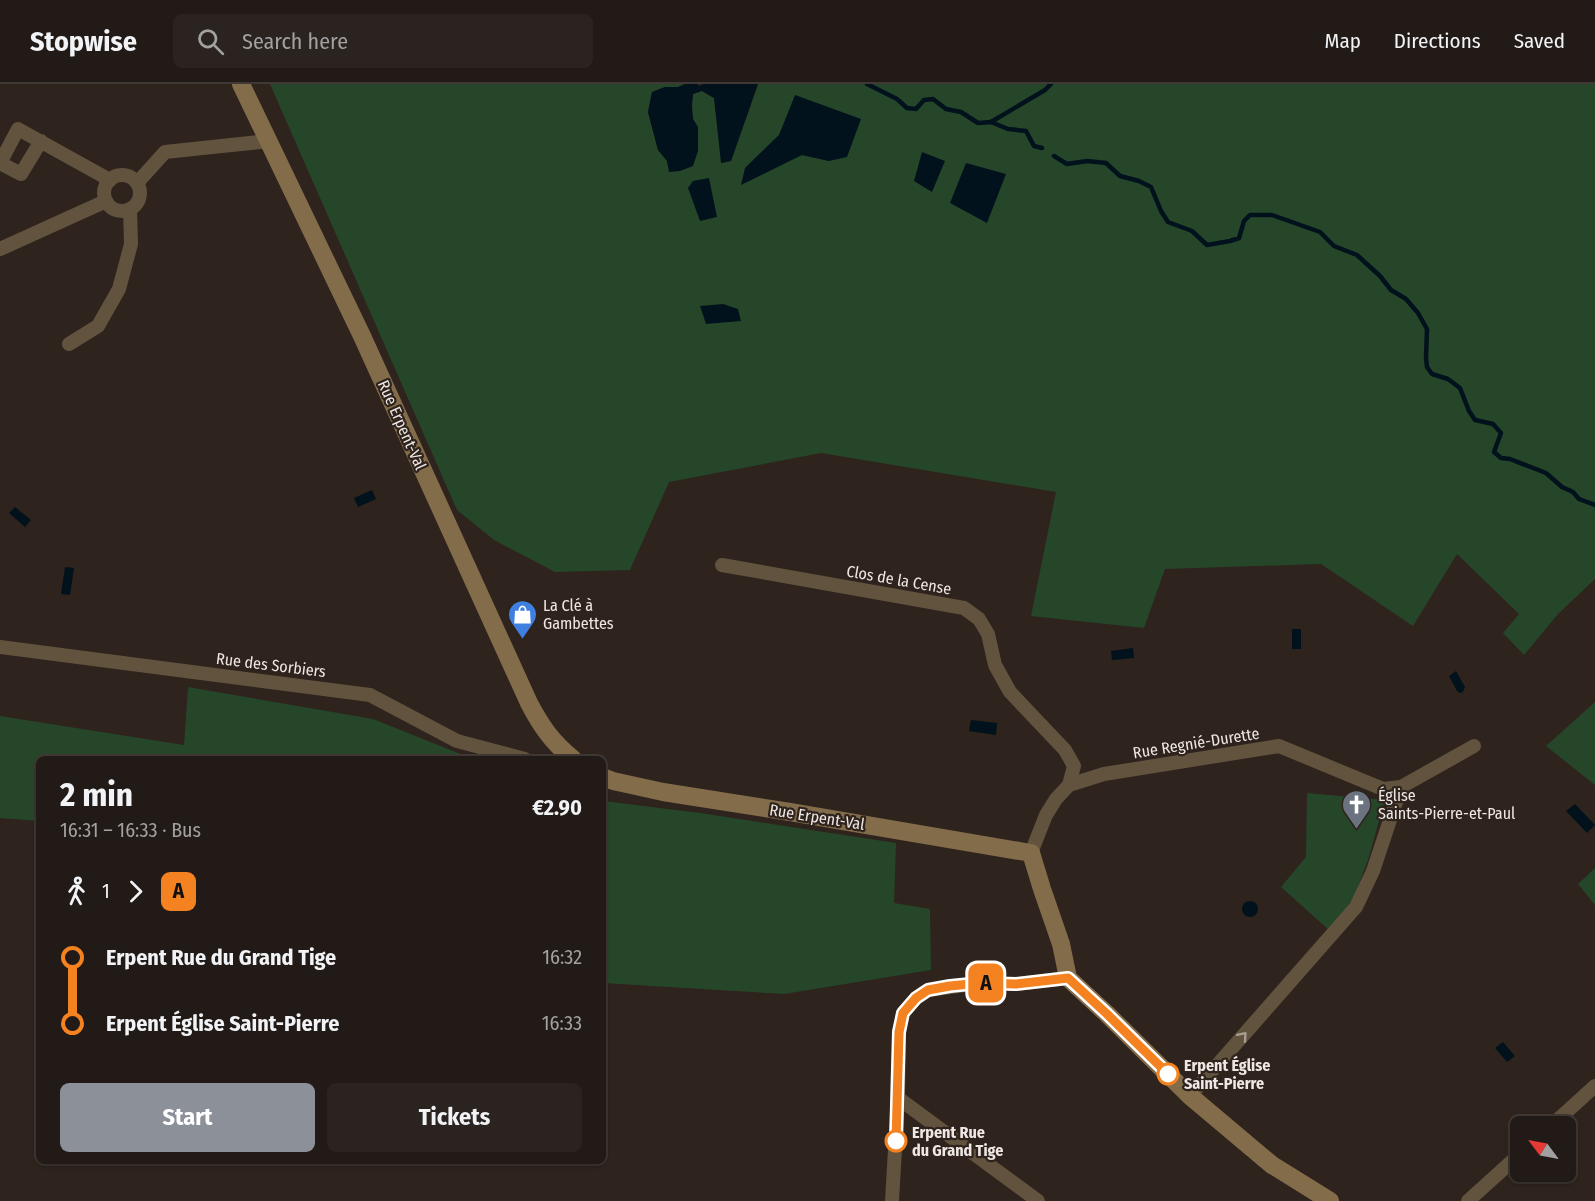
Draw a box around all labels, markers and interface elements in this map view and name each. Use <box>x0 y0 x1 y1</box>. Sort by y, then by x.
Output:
search box <box>173 14 593 68</box>
text: Stopwise <box>30 25 137 58</box>
icon: search <box>194 25 227 58</box>
text: Search here <box>242 28 348 55</box>
text: Map <box>1324 28 1361 54</box>
text: Directions <box>1394 28 1481 54</box>
text: Saved <box>1514 28 1565 54</box>
street label: Rue Erpent-Val <box>374 377 430 473</box>
street label: Clos de la Cense <box>845 561 953 599</box>
place label: La Clé à Gambettes <box>543 596 614 633</box>
shop icon: La Clé à Gambettes <box>506 598 538 640</box>
street label: Rue des Sorbiers <box>215 649 327 681</box>
street label: Rue Regnié-Durette <box>1131 724 1261 762</box>
text: 2 min <box>60 775 133 815</box>
place label: Église Saints-Pierre-et-Paul <box>1378 786 1515 823</box>
church icon: Église Saints-Pierre-et-Paul <box>1341 788 1373 830</box>
text: €2.90 <box>532 794 582 821</box>
street label: Rue Erpent-Val <box>768 800 866 834</box>
text: 16:31 – 16:33 · Bus <box>60 818 201 842</box>
icon: walk <box>60 875 93 908</box>
icon: forward <box>119 875 152 908</box>
text: A <box>173 878 184 904</box>
text: 1 <box>102 879 110 903</box>
text: Erpent Rue du Grand Tige <box>106 944 336 971</box>
text: 16:32 <box>542 945 582 969</box>
line badge: A <box>966 964 1006 1002</box>
text: A <box>980 970 992 996</box>
text: Erpent Église Saint-Pierre <box>106 1010 339 1037</box>
text: 16:33 <box>542 1011 582 1035</box>
one-way arrow <box>1236 1032 1247 1043</box>
place label: Erpent Église Saint-Pierre <box>1184 1055 1270 1093</box>
marker: Erpent Église Saint-Pierre <box>1157 1063 1179 1085</box>
button: Start <box>60 1083 315 1152</box>
button: Tickets <box>327 1083 582 1152</box>
north arrow <box>1510 1116 1576 1182</box>
map controls <box>1510 1116 1576 1182</box>
place label: Erpent Rue du Grand Tige <box>912 1123 1003 1160</box>
marker: Erpent Rue du Grand Tige <box>885 1130 907 1152</box>

